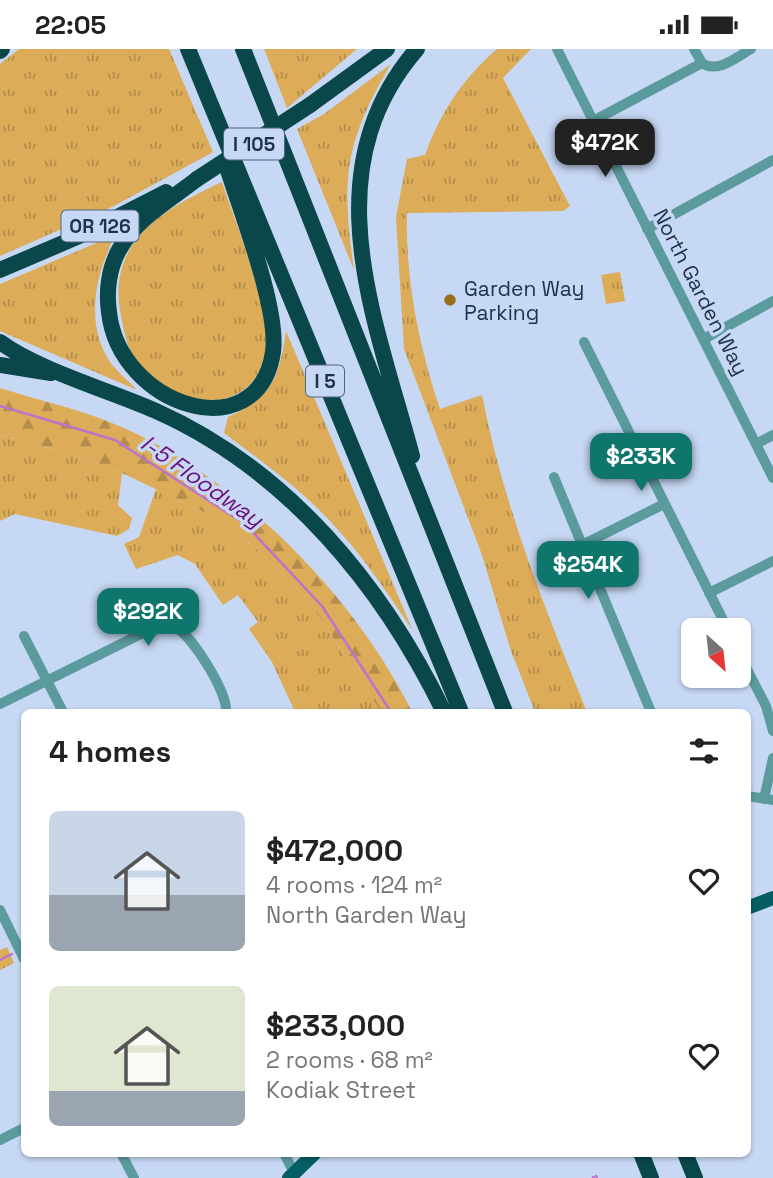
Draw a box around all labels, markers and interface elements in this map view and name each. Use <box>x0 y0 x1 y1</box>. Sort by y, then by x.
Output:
text: 22:05 <box>35 8 106 42</box>
pin: $472K <box>556 120 654 179</box>
text: $472K <box>571 127 639 157</box>
road number: I 105 <box>224 129 284 159</box>
street label: North Garden Way <box>647 204 755 380</box>
road number: OR 126 <box>62 211 138 241</box>
place label: Garden Way Parking <box>464 275 584 326</box>
marker: Garden Way Parking <box>442 292 458 308</box>
road number: I 5 <box>306 365 344 397</box>
water label: I-5 Floodway <box>135 428 270 535</box>
pin: $233K <box>592 433 690 493</box>
text: $233K <box>606 441 676 471</box>
pin: $254K <box>539 541 637 601</box>
text: $254K <box>553 549 623 579</box>
pin: $292K <box>99 589 197 648</box>
text: $292K <box>113 596 183 626</box>
north arrow <box>681 618 751 688</box>
map controls <box>681 618 751 688</box>
text: 4 homes <box>49 732 171 771</box>
icon: filters <box>685 732 723 770</box>
text: $472,000 <box>266 831 403 870</box>
icon: home <box>105 839 189 923</box>
icon: heart <box>685 862 723 900</box>
text: 4 rooms · 124 m² <box>266 870 442 900</box>
text: North Garden Way <box>266 900 467 930</box>
text: $233,000 <box>266 1006 405 1045</box>
icon: home <box>105 1014 189 1098</box>
icon: heart <box>685 1037 723 1075</box>
text: 2 rooms · 68 m² <box>266 1045 433 1075</box>
text: Kodiak Street <box>266 1075 416 1105</box>

